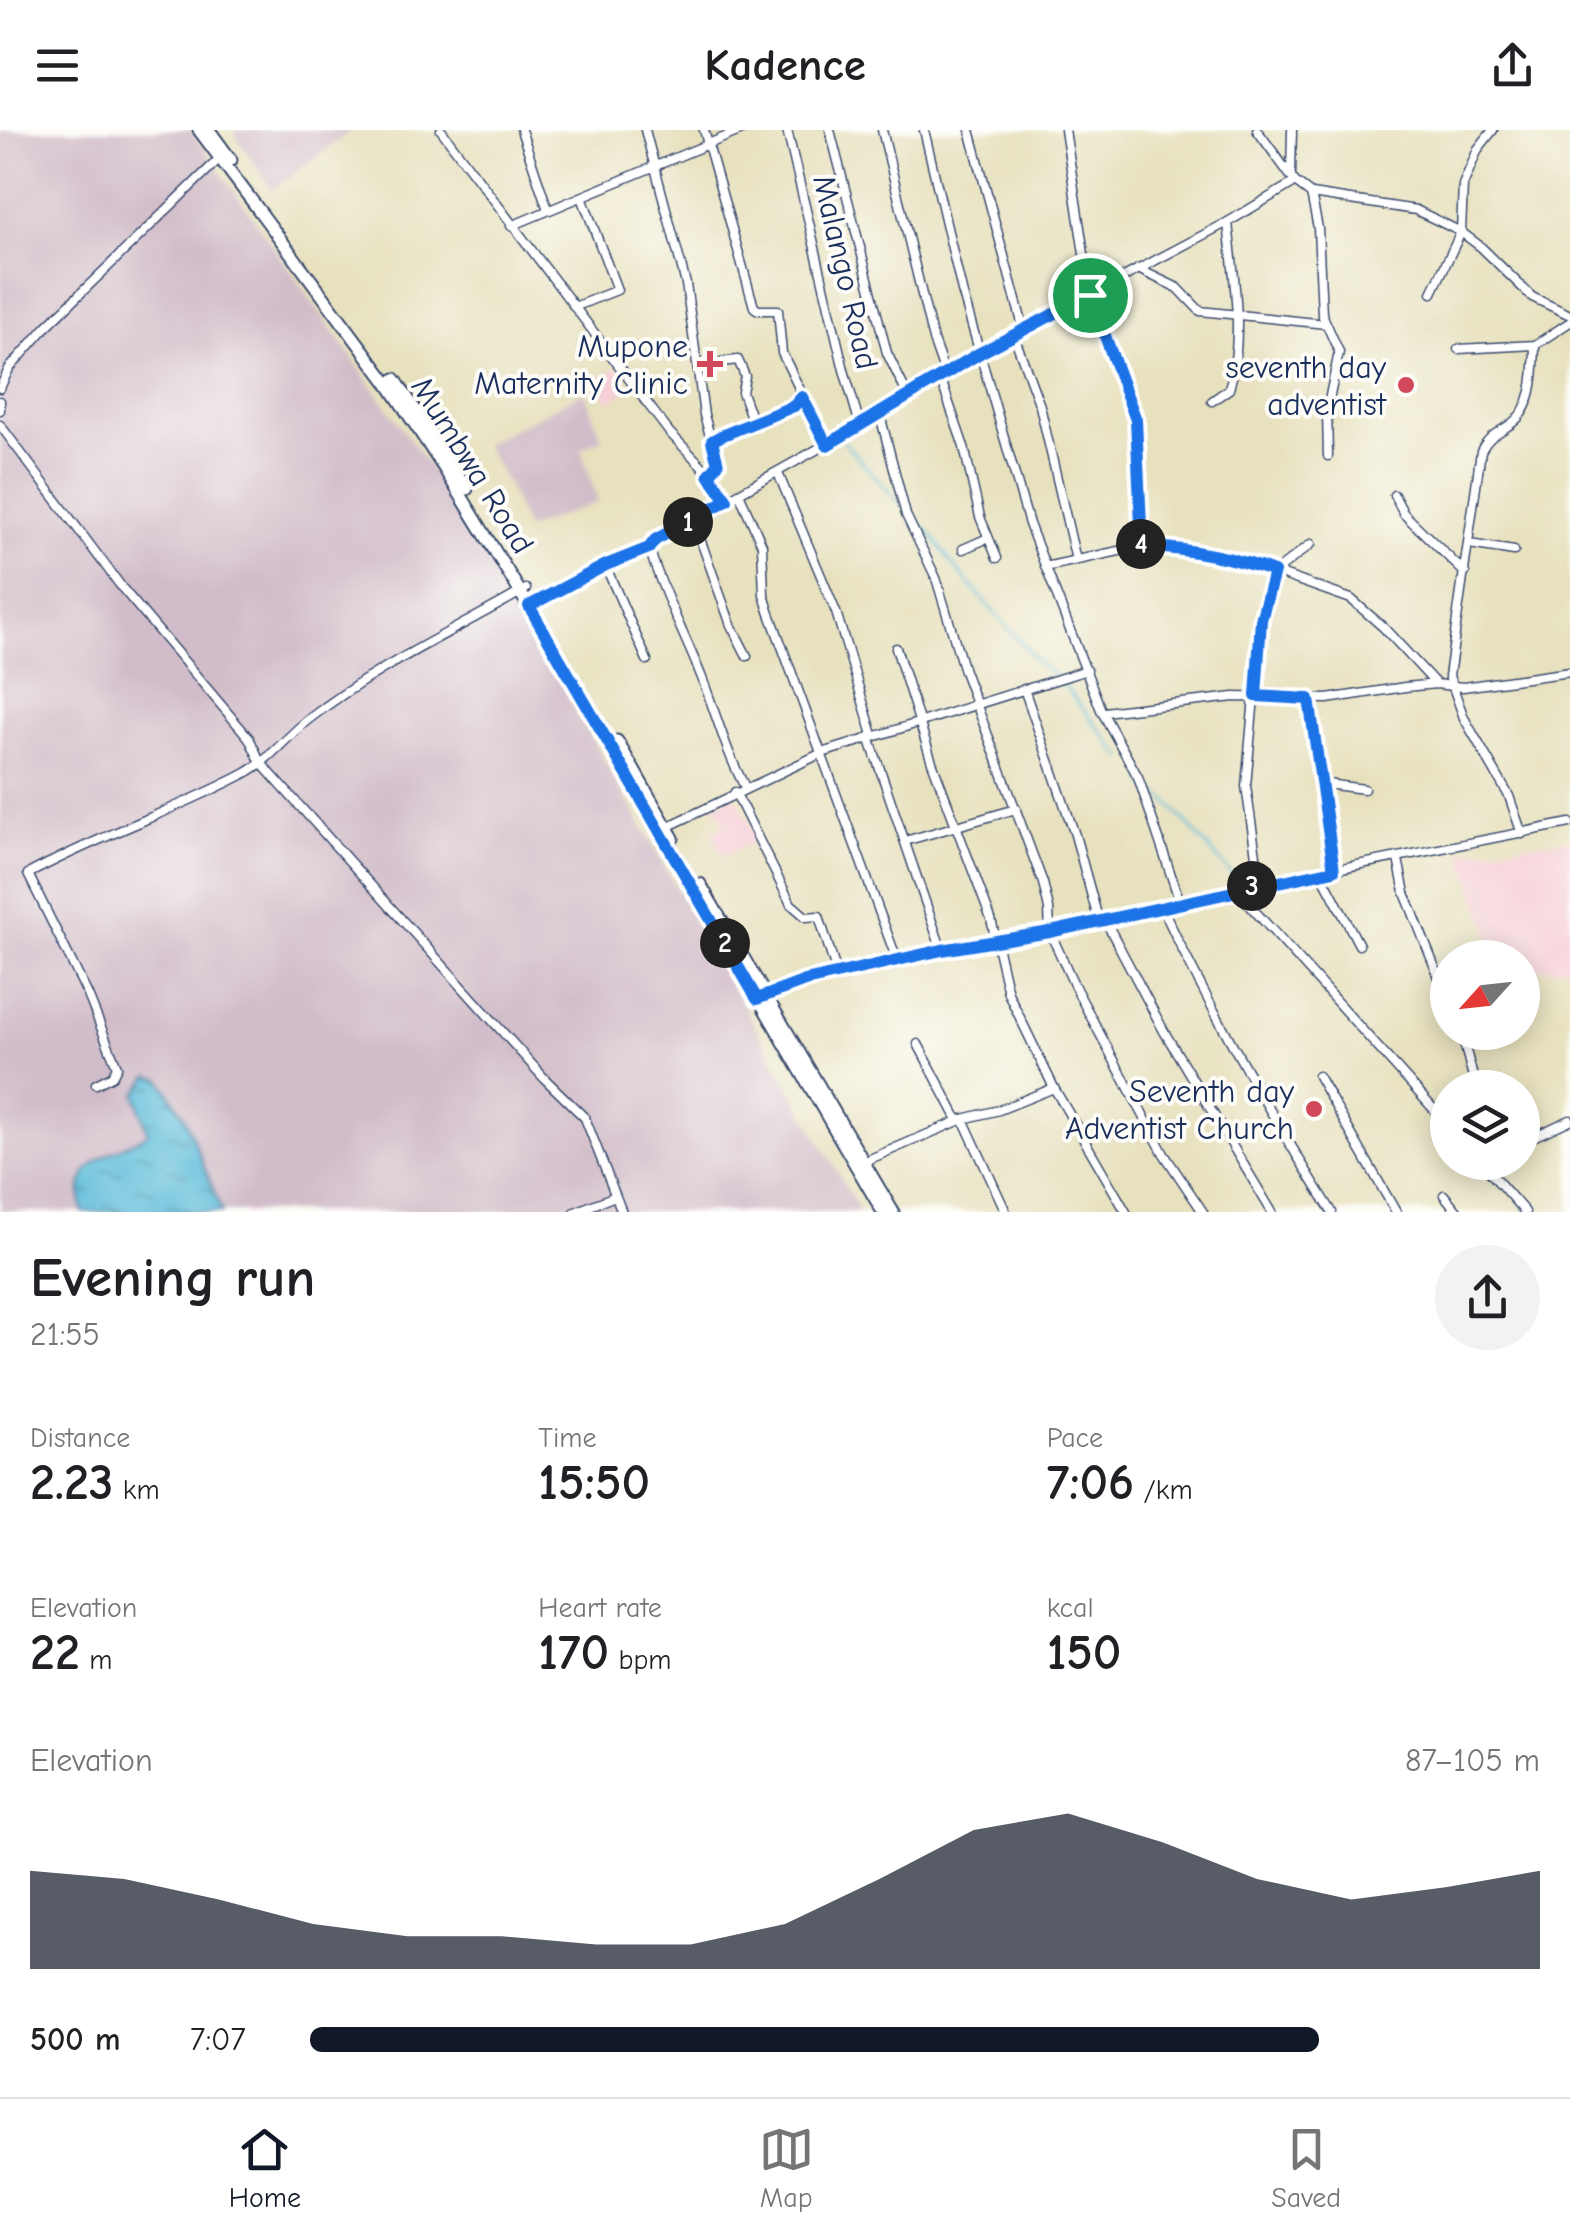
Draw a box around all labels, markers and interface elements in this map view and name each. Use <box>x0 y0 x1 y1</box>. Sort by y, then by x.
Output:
icon: menu <box>30 38 85 93</box>
icon: share <box>1485 38 1540 93</box>
text: Kadence <box>704 39 866 91</box>
street label: Malango Road <box>805 171 886 373</box>
pin <box>1048 253 1133 338</box>
icon: arrive <box>1063 268 1118 323</box>
place label: Mupone Maternity Clinic <box>474 328 688 402</box>
place label: seventh day adventist <box>1226 349 1387 423</box>
marker: Mupone Maternity Clinic <box>697 351 723 377</box>
street label: Mumbwa Road <box>404 370 542 560</box>
marker: seventh day adventist <box>1395 374 1417 396</box>
pin: 1 <box>663 497 713 547</box>
text: 1 <box>682 506 694 538</box>
pin: 4 <box>1116 519 1166 569</box>
text: 4 <box>1134 528 1148 560</box>
pin: 3 <box>1227 861 1277 911</box>
text: 3 <box>1245 870 1259 902</box>
pin: 2 <box>700 918 750 968</box>
text: 2 <box>718 927 732 959</box>
north arrow <box>1430 940 1540 1050</box>
map controls <box>1430 940 1540 1180</box>
button: layers <box>1430 1070 1540 1180</box>
place label: Seventh day Adventist Church <box>1065 1073 1295 1147</box>
marker: Seventh day Adventist Church <box>1303 1098 1325 1120</box>
button: share <box>1435 1245 1540 1350</box>
text: Evening run <box>30 1246 315 1310</box>
text: 21:55 <box>30 1316 100 1353</box>
text: Distance <box>30 1422 130 1454</box>
text: Time <box>538 1422 596 1454</box>
text: Pace <box>1047 1422 1103 1454</box>
text: 2.23 <box>30 1454 114 1512</box>
text: 15:50 <box>538 1454 650 1512</box>
text: 7:06 <box>1047 1454 1134 1512</box>
text: km <box>114 1474 160 1506</box>
text: /km <box>1134 1474 1193 1506</box>
text: Elevation <box>30 1592 137 1624</box>
text: Heart rate <box>538 1592 662 1624</box>
text: kcal <box>1047 1592 1094 1624</box>
text: 22 <box>30 1624 80 1682</box>
text: 170 <box>538 1624 609 1682</box>
text: 150 <box>1047 1624 1121 1682</box>
text: m <box>80 1644 112 1676</box>
text: bpm <box>609 1644 671 1676</box>
text: Elevation <box>30 1742 153 1779</box>
text: 87–105 m <box>1405 1742 1540 1779</box>
text: 500 m <box>30 2021 120 2058</box>
text: 7:07 <box>190 2021 246 2058</box>
tab: Home <box>229 2122 301 2214</box>
tab: Map <box>759 2122 814 2214</box>
tab: Saved <box>1271 2122 1341 2214</box>

